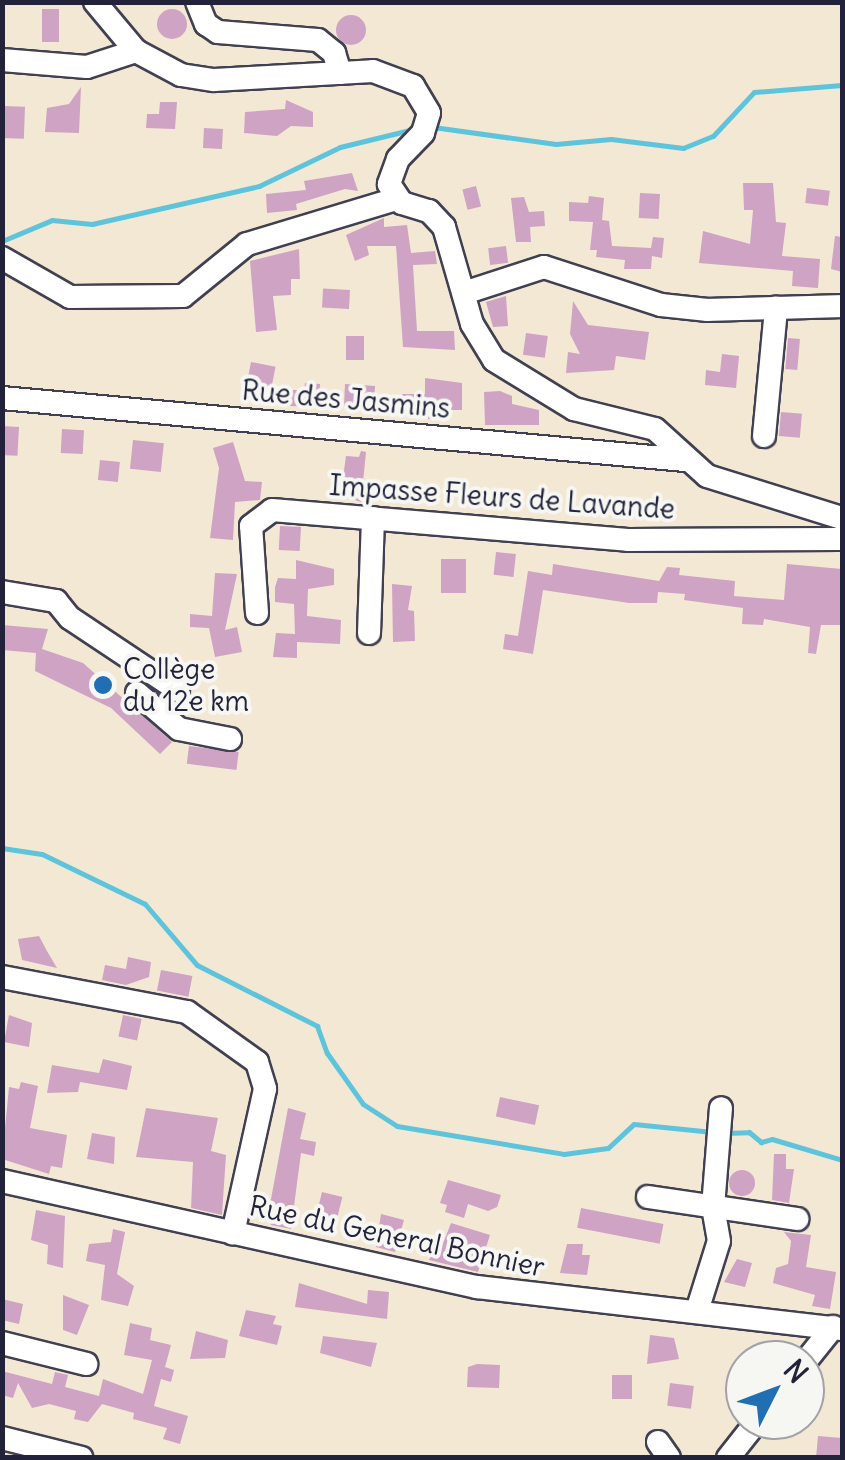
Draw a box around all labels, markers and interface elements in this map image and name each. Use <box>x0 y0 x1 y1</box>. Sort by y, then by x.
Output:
street label: Rue des Jasmins <box>240 373 452 425</box>
street label: Impasse Fleurs de Lavande <box>328 468 676 526</box>
place label: Collège du 12e km <box>123 652 249 718</box>
marker: Collège du 12e km <box>92 674 114 696</box>
street label: Rue du General Bonnier <box>246 1188 548 1284</box>
north arrow <box>725 1340 825 1440</box>
text: N <box>776 1352 816 1390</box>

